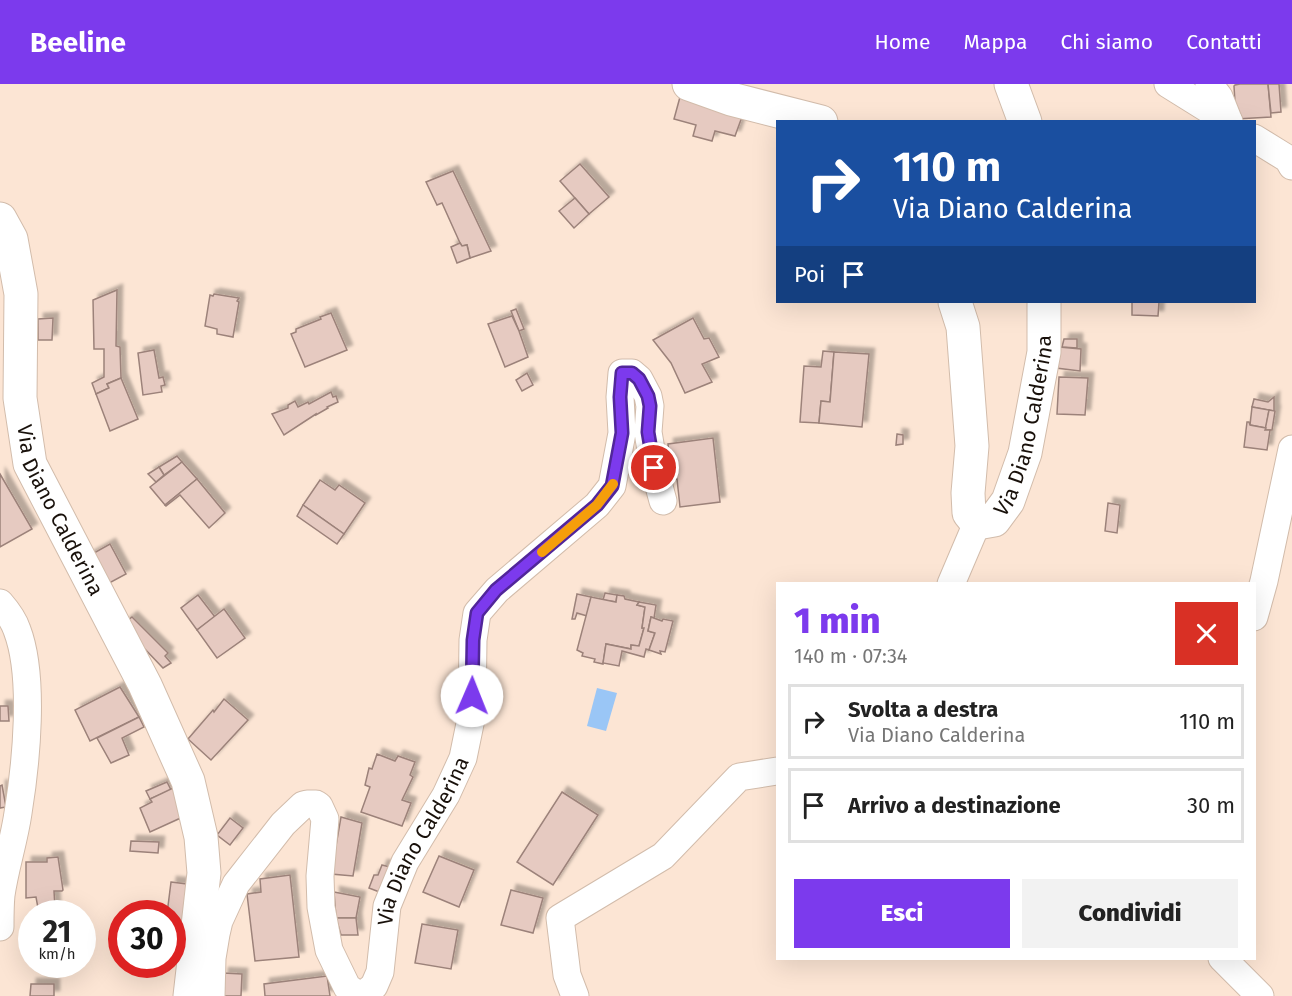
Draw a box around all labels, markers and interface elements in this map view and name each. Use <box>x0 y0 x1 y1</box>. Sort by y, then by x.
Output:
text: Beeline <box>30 26 126 59</box>
text: Home <box>874 29 930 55</box>
text: Mappa <box>963 29 1027 55</box>
text: Chi siamo <box>1060 29 1153 55</box>
text: Contatti <box>1186 29 1262 55</box>
text: 110 m <box>893 142 1001 192</box>
icon: right <box>794 144 872 222</box>
text: Via Diano Calderina <box>893 193 1132 225</box>
icon: arrive <box>837 258 870 291</box>
text: Poi <box>794 261 825 288</box>
street label: Via Diano Calderina <box>988 335 1058 521</box>
street label: Via Diano Calderina <box>11 423 109 600</box>
pin <box>628 442 679 493</box>
icon: arrive <box>637 451 670 484</box>
text: 1 min <box>794 599 880 643</box>
button: close <box>1175 602 1238 665</box>
text: 140 m · 07:34 <box>794 644 907 668</box>
position arrow <box>440 664 504 728</box>
text: Svolta a destra <box>848 696 998 723</box>
icon: right <box>797 705 830 738</box>
text: 110 m <box>1179 708 1235 735</box>
text: Via Diano Calderina <box>848 723 1025 747</box>
street label: Via Diano Calderina <box>372 752 475 927</box>
icon: arrive <box>797 789 830 822</box>
text: Arrivo a destinazione <box>848 792 1061 819</box>
text: 30 m <box>1187 792 1235 819</box>
button: Esci <box>794 879 1010 948</box>
button: Condividi <box>1022 879 1238 948</box>
speed limit sign: 30 <box>108 900 186 978</box>
text: 21 <box>43 914 71 950</box>
text: km/h <box>38 945 76 963</box>

